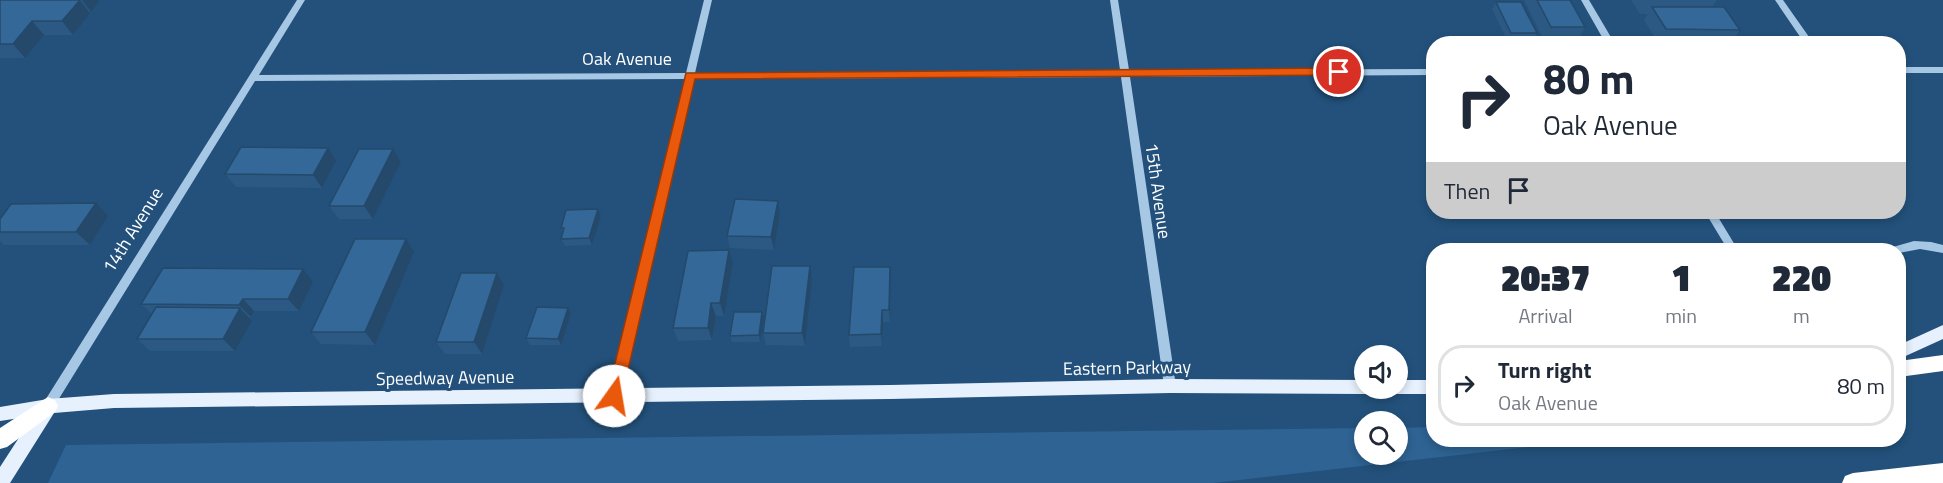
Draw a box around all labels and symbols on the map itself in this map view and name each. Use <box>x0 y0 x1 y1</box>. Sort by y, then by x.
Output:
street label: Oak Avenue <box>582 45 672 72</box>
pin <box>1313 46 1364 97</box>
street label: 15th Avenue <box>1138 141 1179 241</box>
street label: 14th Avenue <box>96 182 170 278</box>
street label: Eastern Parkway <box>1063 353 1192 382</box>
street label: Speedway Avenue <box>376 363 514 392</box>
position arrow <box>582 364 646 428</box>

